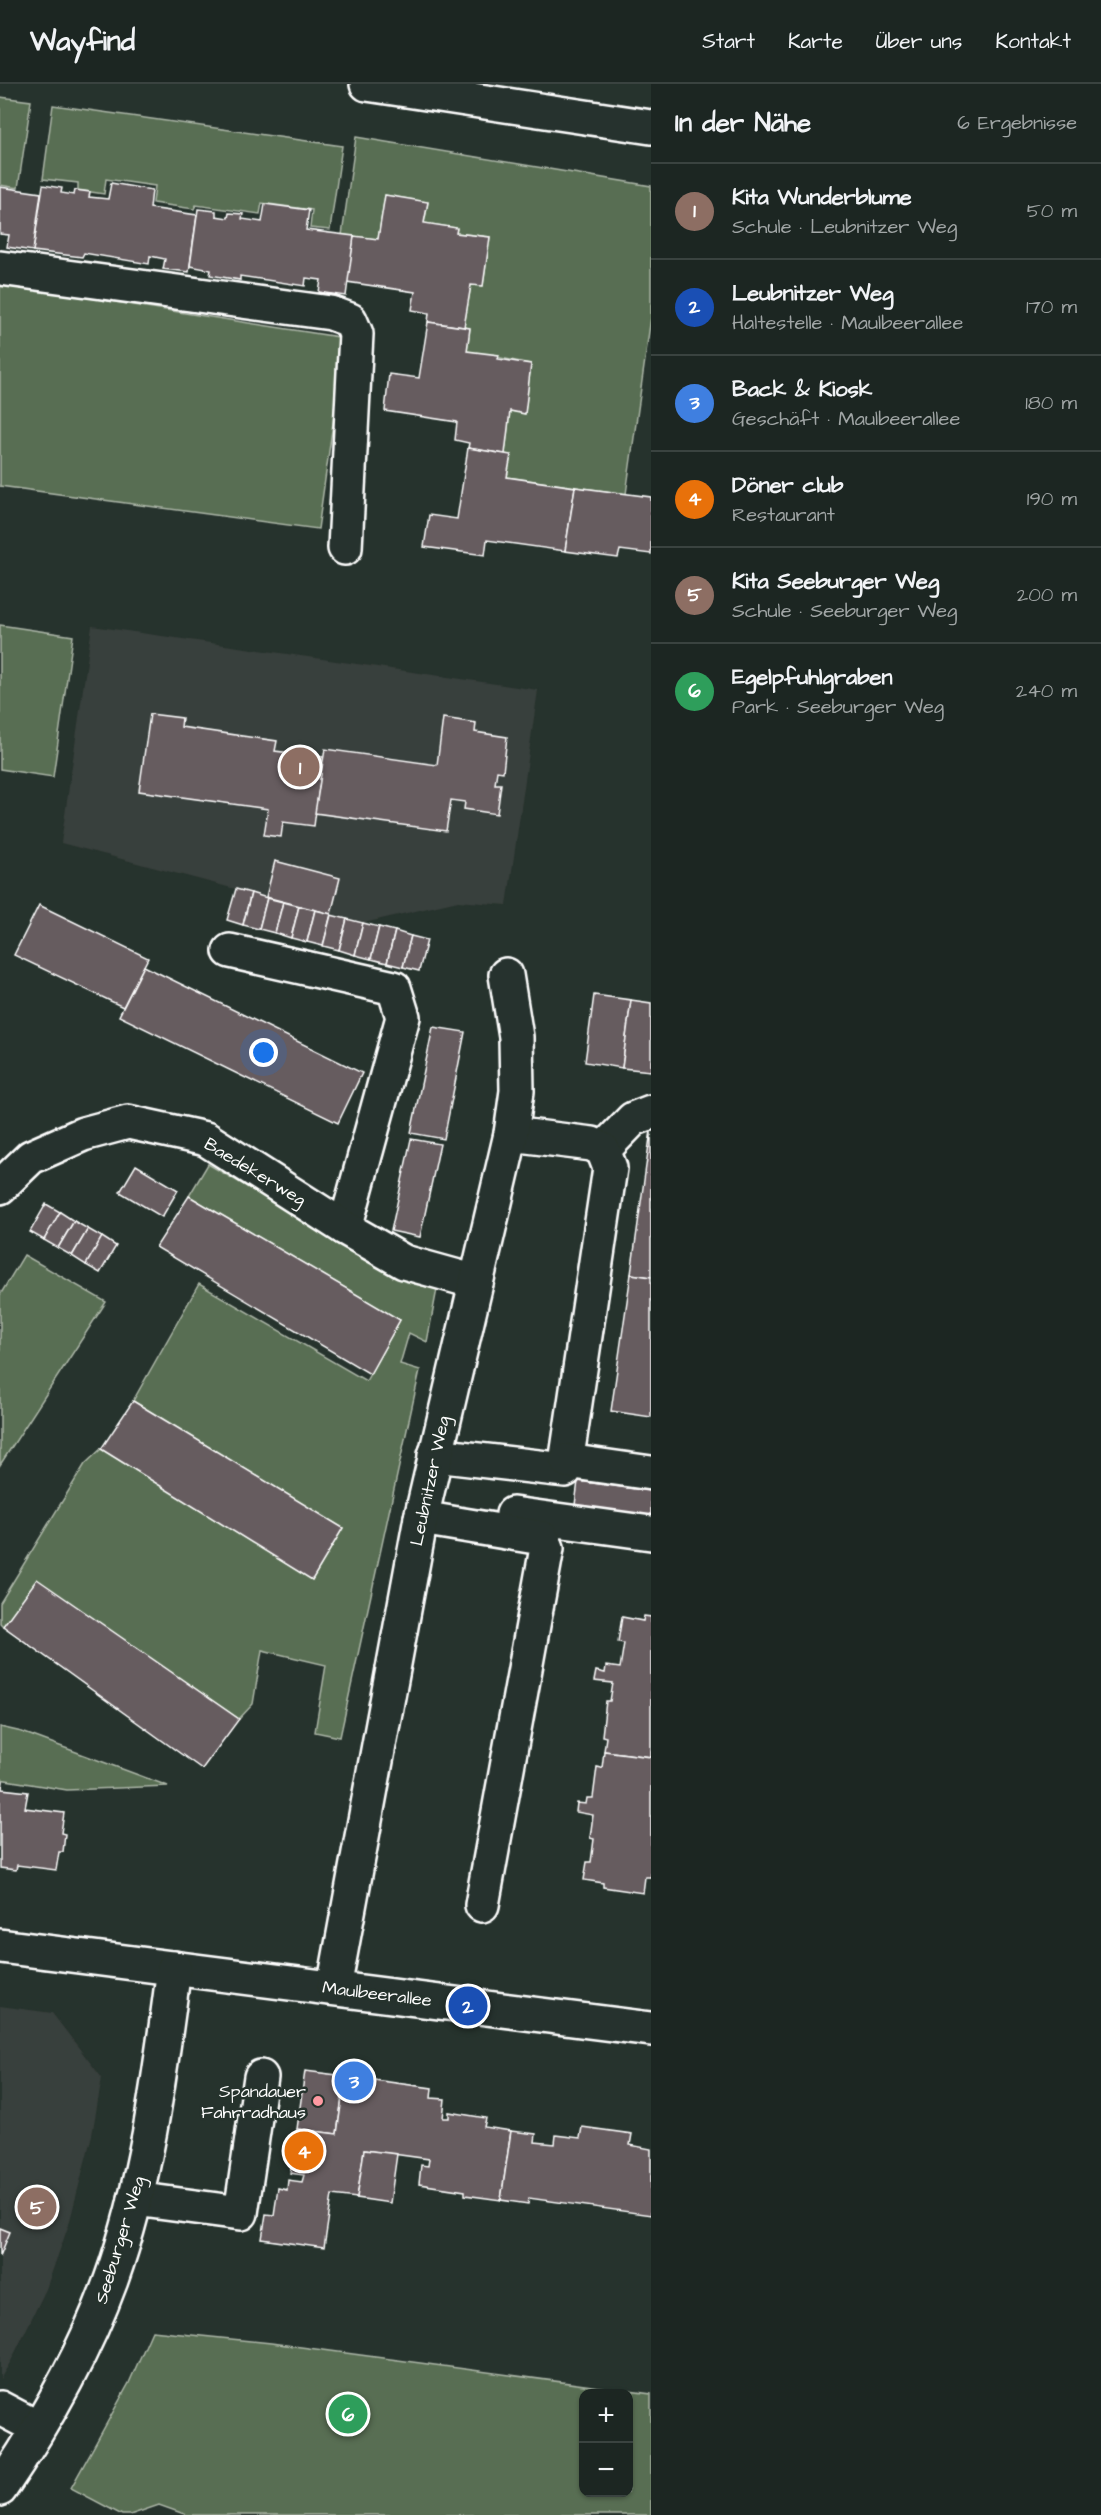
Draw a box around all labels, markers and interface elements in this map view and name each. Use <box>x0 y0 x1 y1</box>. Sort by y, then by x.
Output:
text: Wayfind <box>30 22 135 61</box>
text: Start <box>702 27 755 56</box>
text: Karte <box>788 27 843 56</box>
text: Über uns <box>876 27 962 56</box>
text: Kontakt <box>995 27 1071 56</box>
text: In der Nähe <box>675 105 811 141</box>
text: 6 Ergebnisse <box>957 109 1077 137</box>
text: Kita Wunderblume <box>732 182 912 213</box>
text: 1 <box>693 197 696 225</box>
text: 50 m <box>1027 197 1077 225</box>
text: Schule · Leubnitzer Weg <box>732 213 957 241</box>
text: Leubnitzer Weg <box>732 278 894 309</box>
text: 2 <box>689 293 700 321</box>
text: 170 m <box>1026 293 1077 321</box>
text: Haltestelle · Maulbeerallee <box>732 309 963 337</box>
text: Back & Kiosk <box>732 374 872 405</box>
text: 3 <box>689 389 700 417</box>
text: 180 m <box>1025 389 1077 417</box>
text: Geschäft · Maulbeerallee <box>732 405 960 433</box>
text: Döner club <box>732 470 843 501</box>
text: 4 <box>688 485 701 513</box>
text: 190 m <box>1027 485 1077 513</box>
text: Restaurant <box>732 501 835 529</box>
text: Kita Seeburger Weg <box>732 566 939 597</box>
text: 5 <box>687 581 702 609</box>
text: 200 m <box>1017 581 1077 609</box>
text: Schule · Seeburger Weg <box>732 597 957 625</box>
text: Egelpfuhlgraben <box>732 662 893 693</box>
text: 6 <box>688 677 701 705</box>
text: 240 m <box>1016 677 1077 705</box>
text: Park · Seeburger Weg <box>732 693 944 721</box>
pin: 1 <box>280 744 320 790</box>
your location <box>249 1038 278 1067</box>
street label: Baedekerweg <box>199 1132 311 1213</box>
street label: Leubnitzer Weg <box>404 1414 457 1548</box>
street label: Maulbeerallee <box>321 1975 433 2013</box>
pin: 2 <box>448 1984 488 2028</box>
pin: 3 <box>334 2058 374 2104</box>
place label: Spandauer Fahrradhaus <box>201 2079 306 2125</box>
marker: Spandauer Fahrradhaus <box>311 2094 325 2108</box>
pin: 4 <box>284 2128 324 2174</box>
street label: Seeburger Weg <box>89 2173 152 2307</box>
pin: 5 <box>18 2184 57 2230</box>
map controls <box>579 2389 633 2497</box>
button: + <box>579 2389 633 2443</box>
pin: 6 <box>328 2392 368 2436</box>
button: − <box>579 2443 633 2497</box>

